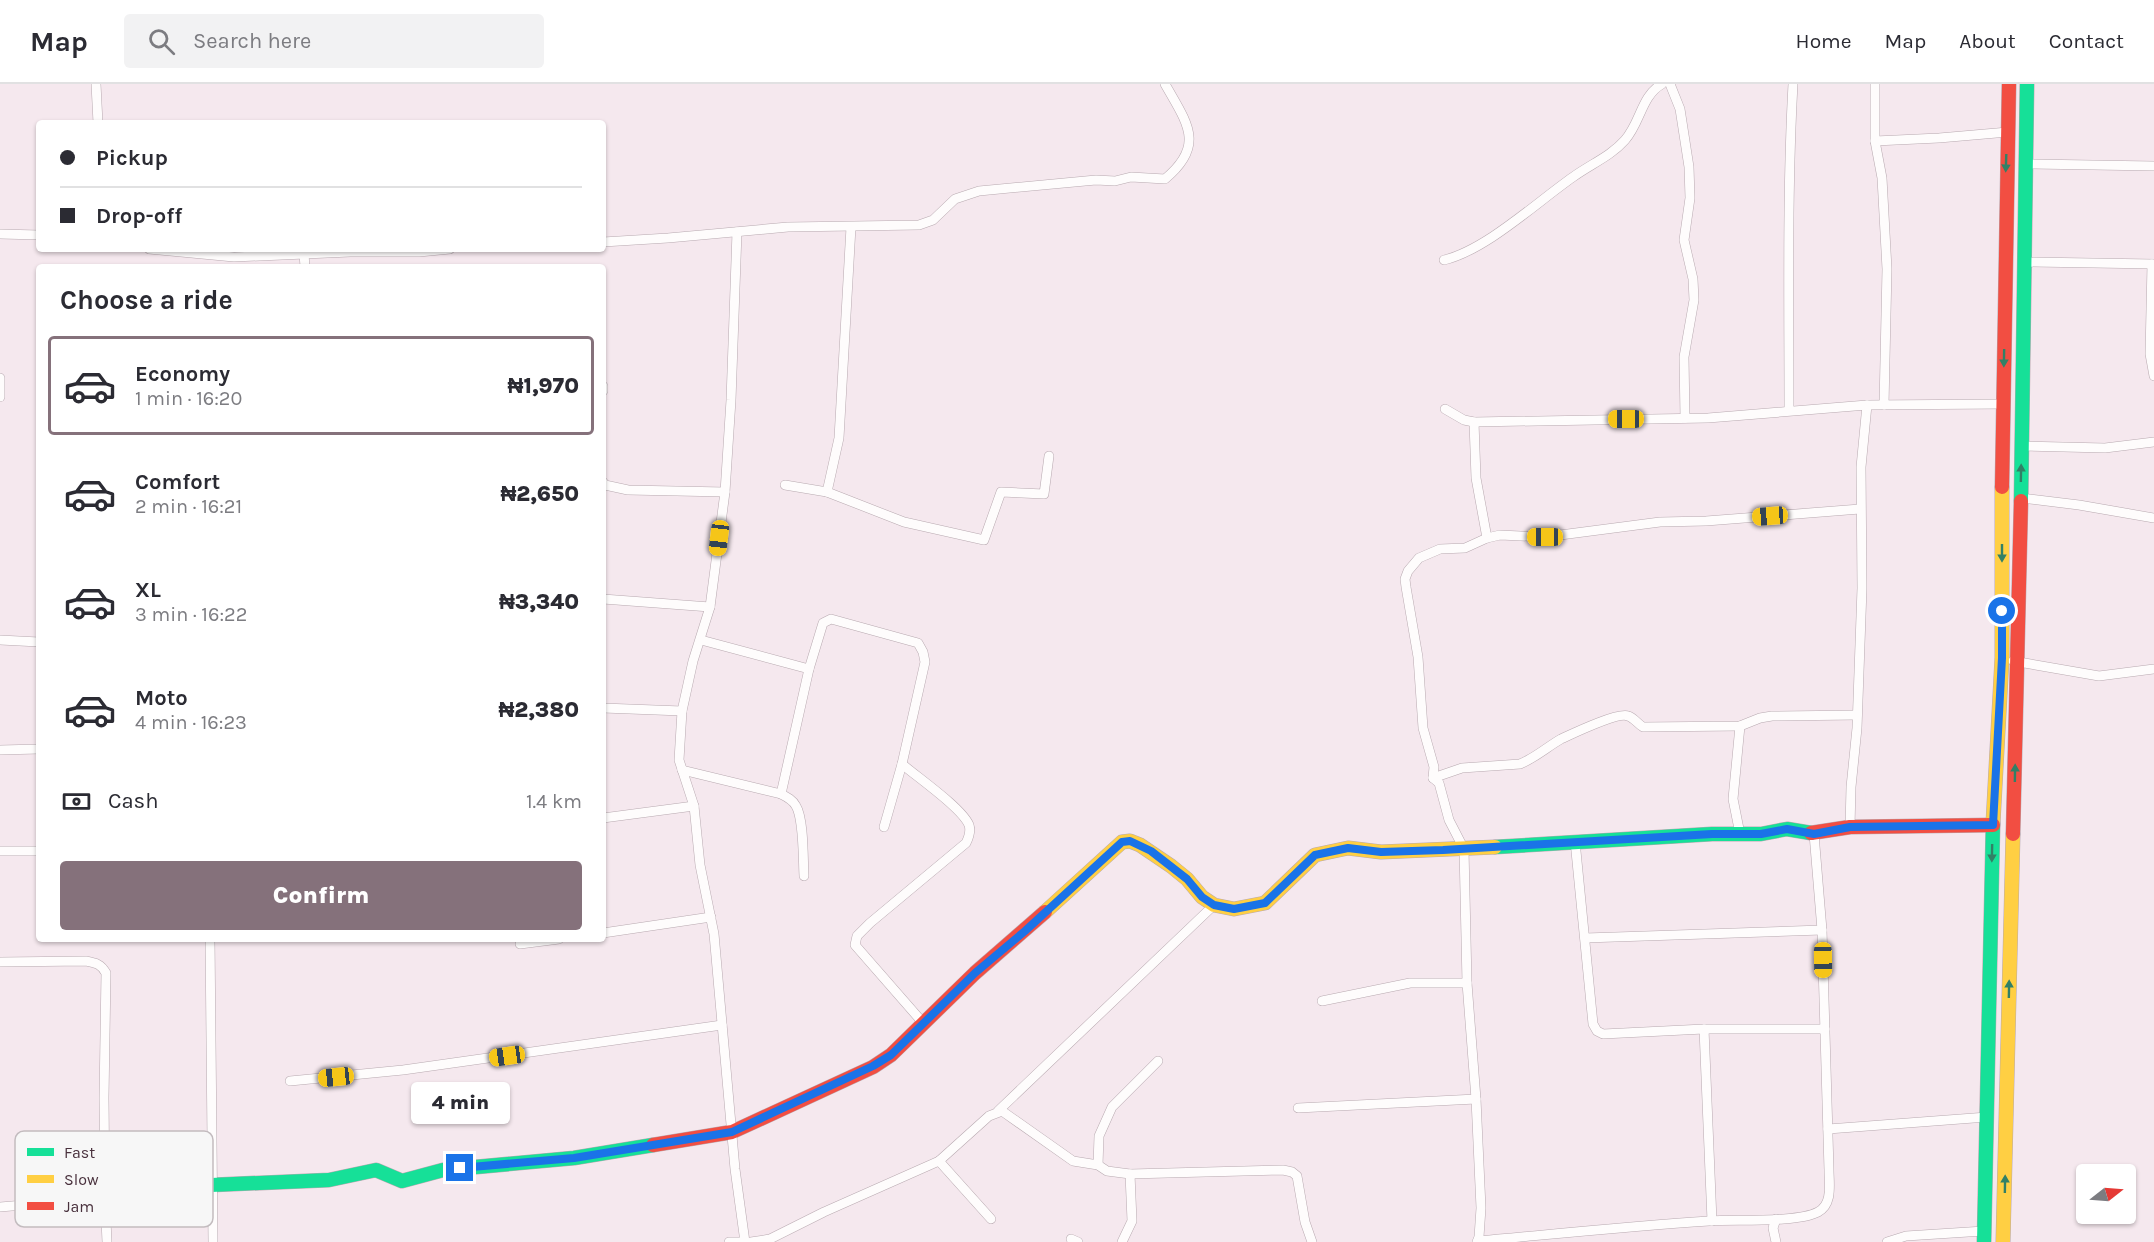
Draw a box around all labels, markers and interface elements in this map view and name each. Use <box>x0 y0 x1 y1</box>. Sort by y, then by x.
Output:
search box <box>124 14 544 68</box>
text: Map <box>30 25 88 58</box>
icon: search <box>145 25 178 58</box>
text: Search here <box>193 28 311 54</box>
text: Home <box>1796 29 1852 53</box>
text: Map <box>1885 29 1926 53</box>
text: About <box>1959 29 2016 53</box>
text: Contact <box>2049 29 2124 53</box>
text: Pickup <box>96 145 168 171</box>
one-way arrow <box>2002 154 2011 173</box>
text: Drop-off <box>96 203 182 229</box>
text: Choose a ride <box>60 284 233 316</box>
one-way arrow <box>1999 349 2009 368</box>
icon: car <box>63 359 117 413</box>
text: Economy <box>135 361 230 387</box>
text: ₦1,970 <box>508 373 579 399</box>
text: 1 min · 16:20 <box>135 387 242 410</box>
car <box>1608 410 1644 428</box>
one-way arrow <box>2017 463 2026 482</box>
icon: car <box>63 467 117 521</box>
text: Comfort <box>135 469 220 495</box>
text: ₦2,650 <box>500 481 579 507</box>
text: 2 min · 16:21 <box>135 495 242 518</box>
car <box>1751 506 1789 526</box>
car <box>708 519 730 557</box>
car <box>1527 528 1563 546</box>
one-way arrow <box>1997 544 2007 563</box>
icon: car <box>63 575 117 629</box>
text: XL <box>135 577 161 603</box>
text: ₦3,340 <box>499 589 579 615</box>
route start <box>1988 597 2015 624</box>
text: 3 min · 16:22 <box>135 603 247 626</box>
icon: car <box>63 683 117 737</box>
text: Moto <box>135 685 188 711</box>
text: ₦2,380 <box>498 697 579 723</box>
text: 4 min · 16:23 <box>135 711 247 734</box>
one-way arrow <box>2010 763 2019 782</box>
icon: cash <box>60 785 93 818</box>
text: Cash <box>108 788 158 814</box>
text: 1.4 km <box>526 790 582 813</box>
one-way arrow <box>1987 844 1997 863</box>
button: Confirm <box>60 861 582 930</box>
car <box>1814 942 1832 978</box>
one-way arrow <box>2005 979 2014 998</box>
car <box>488 1045 526 1067</box>
car <box>317 1066 355 1088</box>
callout: 4 min <box>410 1081 510 1123</box>
text: 4 min <box>432 1091 489 1114</box>
legend <box>15 1131 213 1227</box>
text: Fast <box>64 1143 95 1162</box>
route end <box>446 1154 473 1181</box>
north arrow <box>2076 1164 2136 1224</box>
map controls <box>2076 1164 2136 1224</box>
text: Slow <box>64 1170 99 1189</box>
one-way arrow <box>2000 1174 2009 1193</box>
text: Jam <box>64 1197 94 1216</box>

